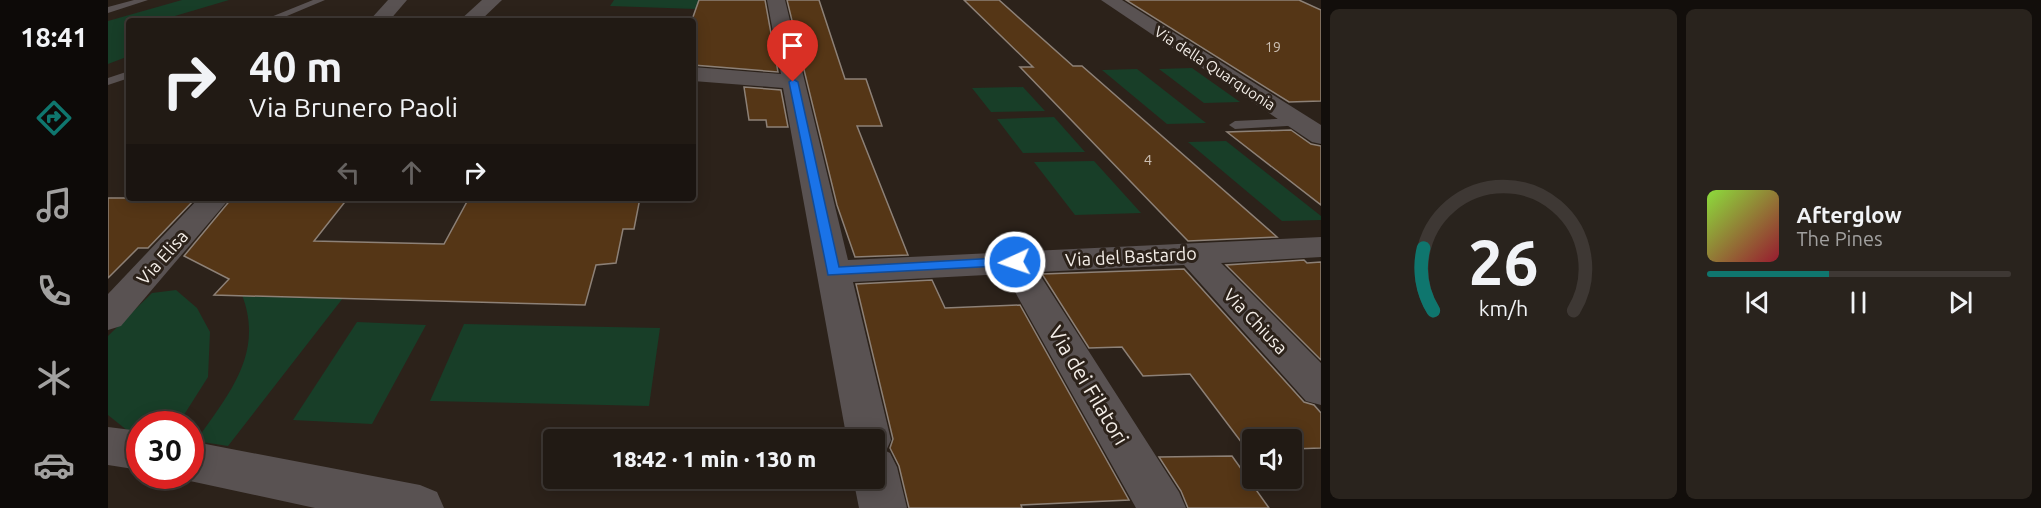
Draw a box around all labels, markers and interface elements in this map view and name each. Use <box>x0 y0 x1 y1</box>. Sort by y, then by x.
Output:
pin <box>767 20 818 82</box>
text: 18:41 <box>20 22 88 52</box>
street label: Via della Quarquonia <box>1151 23 1279 113</box>
icon: arrive <box>776 29 809 62</box>
house number: 19 <box>1265 39 1281 55</box>
icon: right <box>150 42 228 120</box>
text: 40 m <box>249 43 343 90</box>
text: Via Brunero Paoli <box>249 92 458 122</box>
icon: directions <box>33 97 75 139</box>
house number: 4 <box>1144 151 1152 168</box>
icon: left <box>332 156 365 189</box>
icon: ahead <box>395 156 428 189</box>
icon: right <box>458 156 491 189</box>
icon: music <box>33 184 75 226</box>
text: Afterglow <box>1797 202 1902 227</box>
street label: Via Elisa <box>132 226 192 288</box>
text: 26 <box>1468 227 1538 297</box>
text: The Pines <box>1797 227 1883 250</box>
position arrow <box>983 230 1047 294</box>
street label: Via del Bastardo <box>1065 243 1197 269</box>
icon: phone <box>33 270 75 312</box>
street label: Via Chiusa <box>1220 284 1292 358</box>
icon: previous <box>1741 286 1774 319</box>
icon: pause <box>1842 286 1875 319</box>
icon: next <box>1944 286 1977 319</box>
text: km/h <box>1478 296 1528 320</box>
street label: Via dei Filatori <box>1044 321 1134 449</box>
icon: climate <box>33 357 75 399</box>
speed limit sign: 30 <box>126 411 204 489</box>
map controls <box>1242 429 1302 489</box>
button: sound <box>1242 429 1302 489</box>
icon: car <box>33 444 75 486</box>
text: 18:42 · 1 min · 130 m <box>612 446 816 471</box>

